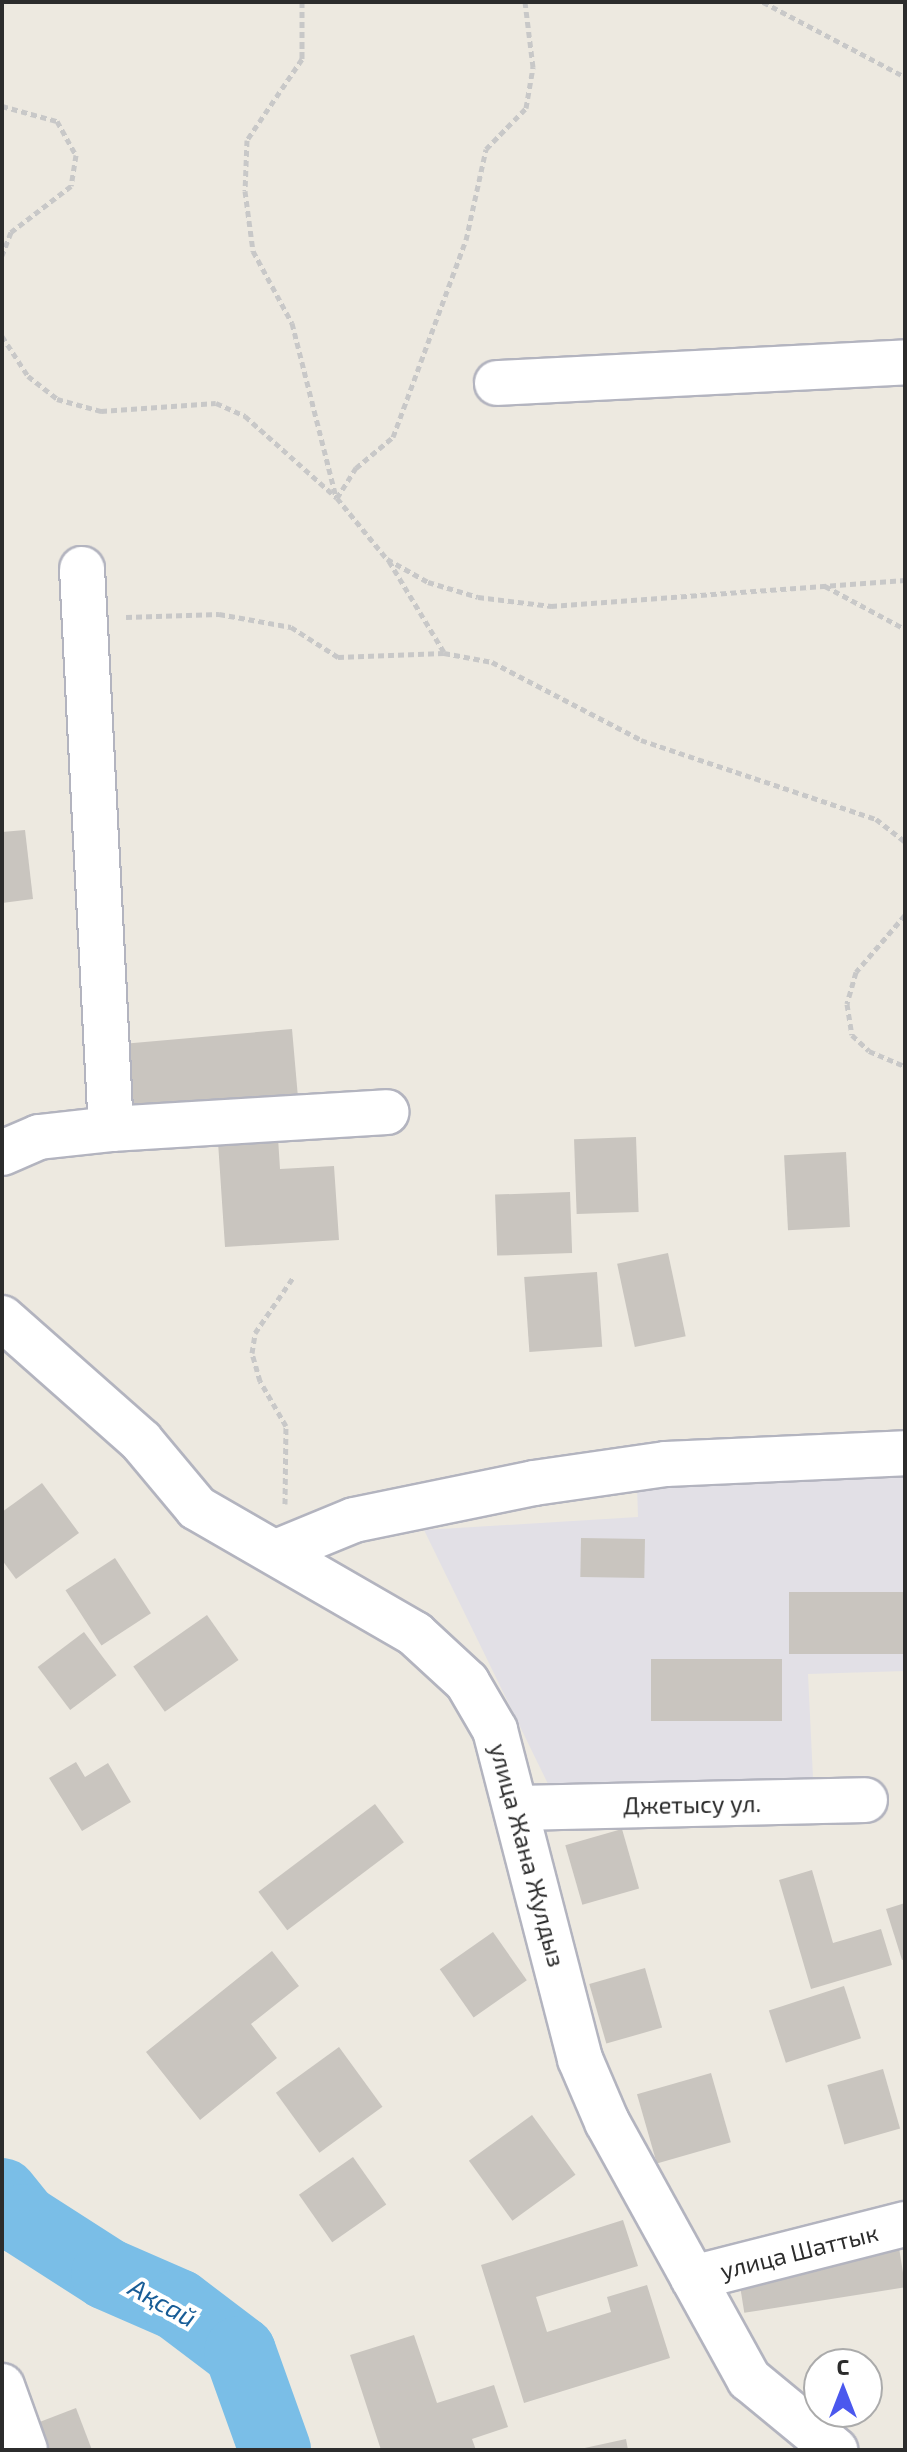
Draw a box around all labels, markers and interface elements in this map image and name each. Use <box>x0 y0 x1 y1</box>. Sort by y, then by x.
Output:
street label: улица Жана Жулдыз <box>484 1740 572 1970</box>
street label: Джетысу ул. <box>623 1788 761 1820</box>
street label: улица Шаттык <box>717 2217 881 2285</box>
water label: Ақсай <box>124 2271 202 2333</box>
north arrow <box>803 2348 883 2428</box>
text: С <box>837 2353 849 2379</box>

